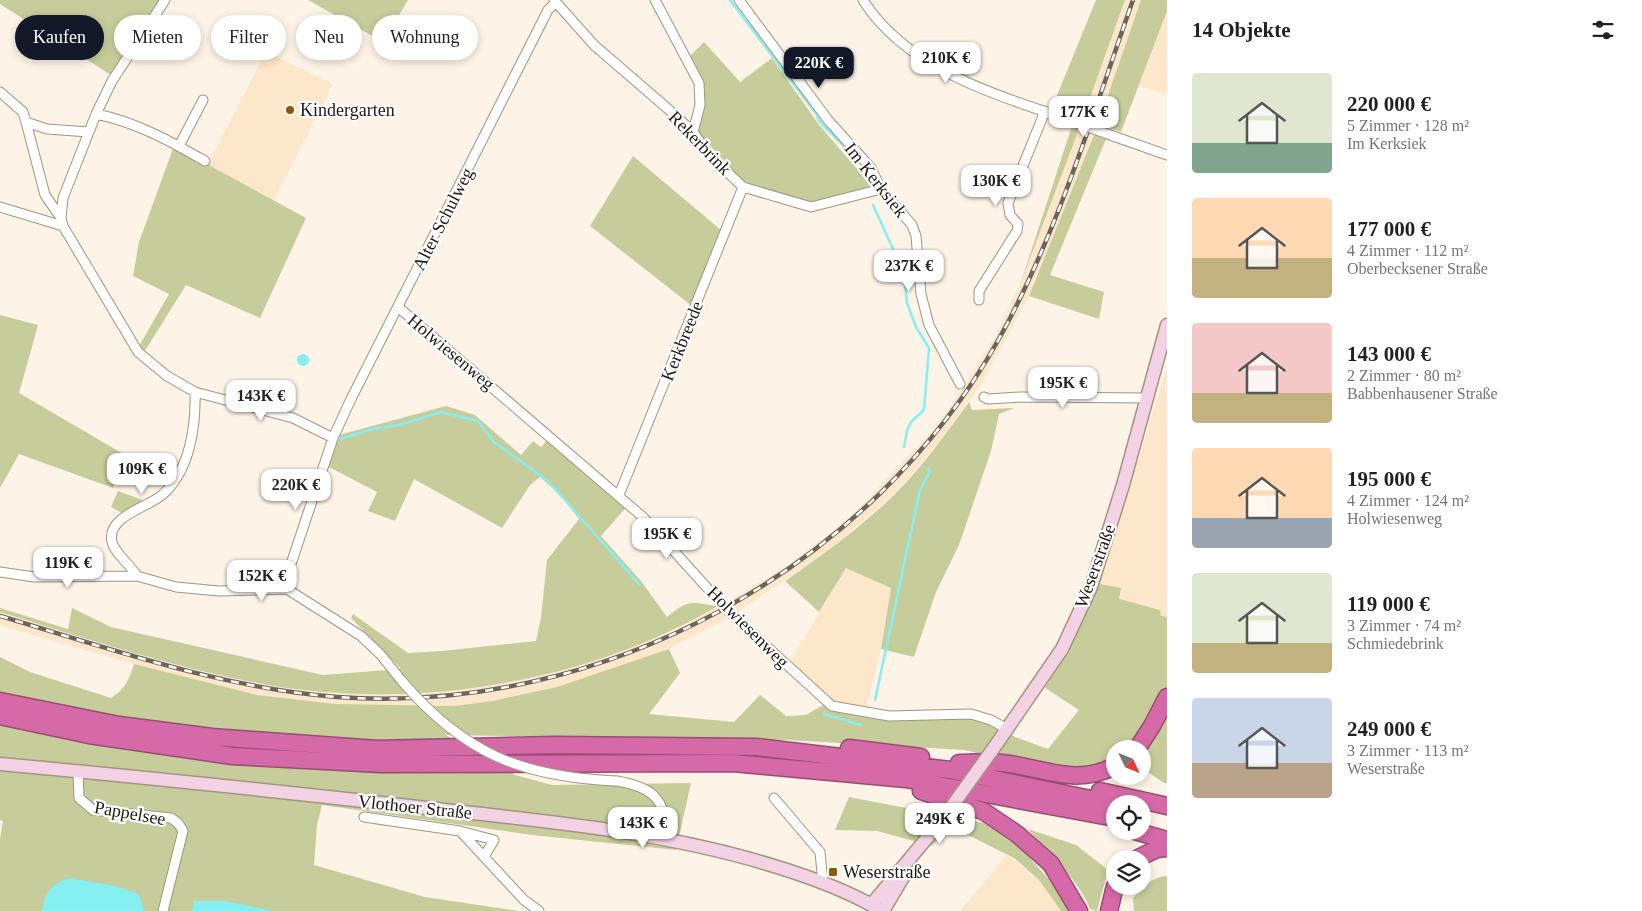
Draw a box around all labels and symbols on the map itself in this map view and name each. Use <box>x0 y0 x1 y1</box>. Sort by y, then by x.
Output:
pin: 210K € <box>905 42 987 84</box>
pin: 220K € <box>778 46 860 89</box>
pin: 177K € <box>1043 96 1125 138</box>
place label: Kindergarten <box>300 100 395 120</box>
marker: Kindergarten <box>284 104 296 116</box>
street label: Rekerbrink <box>665 107 735 179</box>
street label: Im Kerksiek <box>841 139 911 221</box>
street label: Alter Schulweg <box>409 164 477 274</box>
pin: 130K € <box>955 164 1037 207</box>
pin: 237K € <box>868 250 950 292</box>
street label: Kerkbreede <box>657 298 707 384</box>
street label: Holwiesenweg <box>404 310 498 394</box>
pin: 195K € <box>1022 366 1104 409</box>
pin: 143K € <box>220 380 302 422</box>
pin: 109K € <box>101 452 183 495</box>
pin: 220K € <box>255 468 337 511</box>
pin: 195K € <box>626 518 708 560</box>
street label: Weserstraße <box>1071 521 1119 611</box>
pin: 119K € <box>27 546 109 589</box>
pin: 152K € <box>221 560 303 602</box>
street label: Holwiesenweg <box>703 582 793 672</box>
north arrow <box>1106 740 1151 785</box>
street label: Vlothoer Straße <box>357 791 473 823</box>
street label: Pappelsee <box>93 797 167 829</box>
pin: 249K € <box>899 802 981 845</box>
pin: 143K € <box>602 806 684 849</box>
place label: Weserstraße <box>843 862 931 882</box>
marker: Weserstraße <box>827 866 839 878</box>

